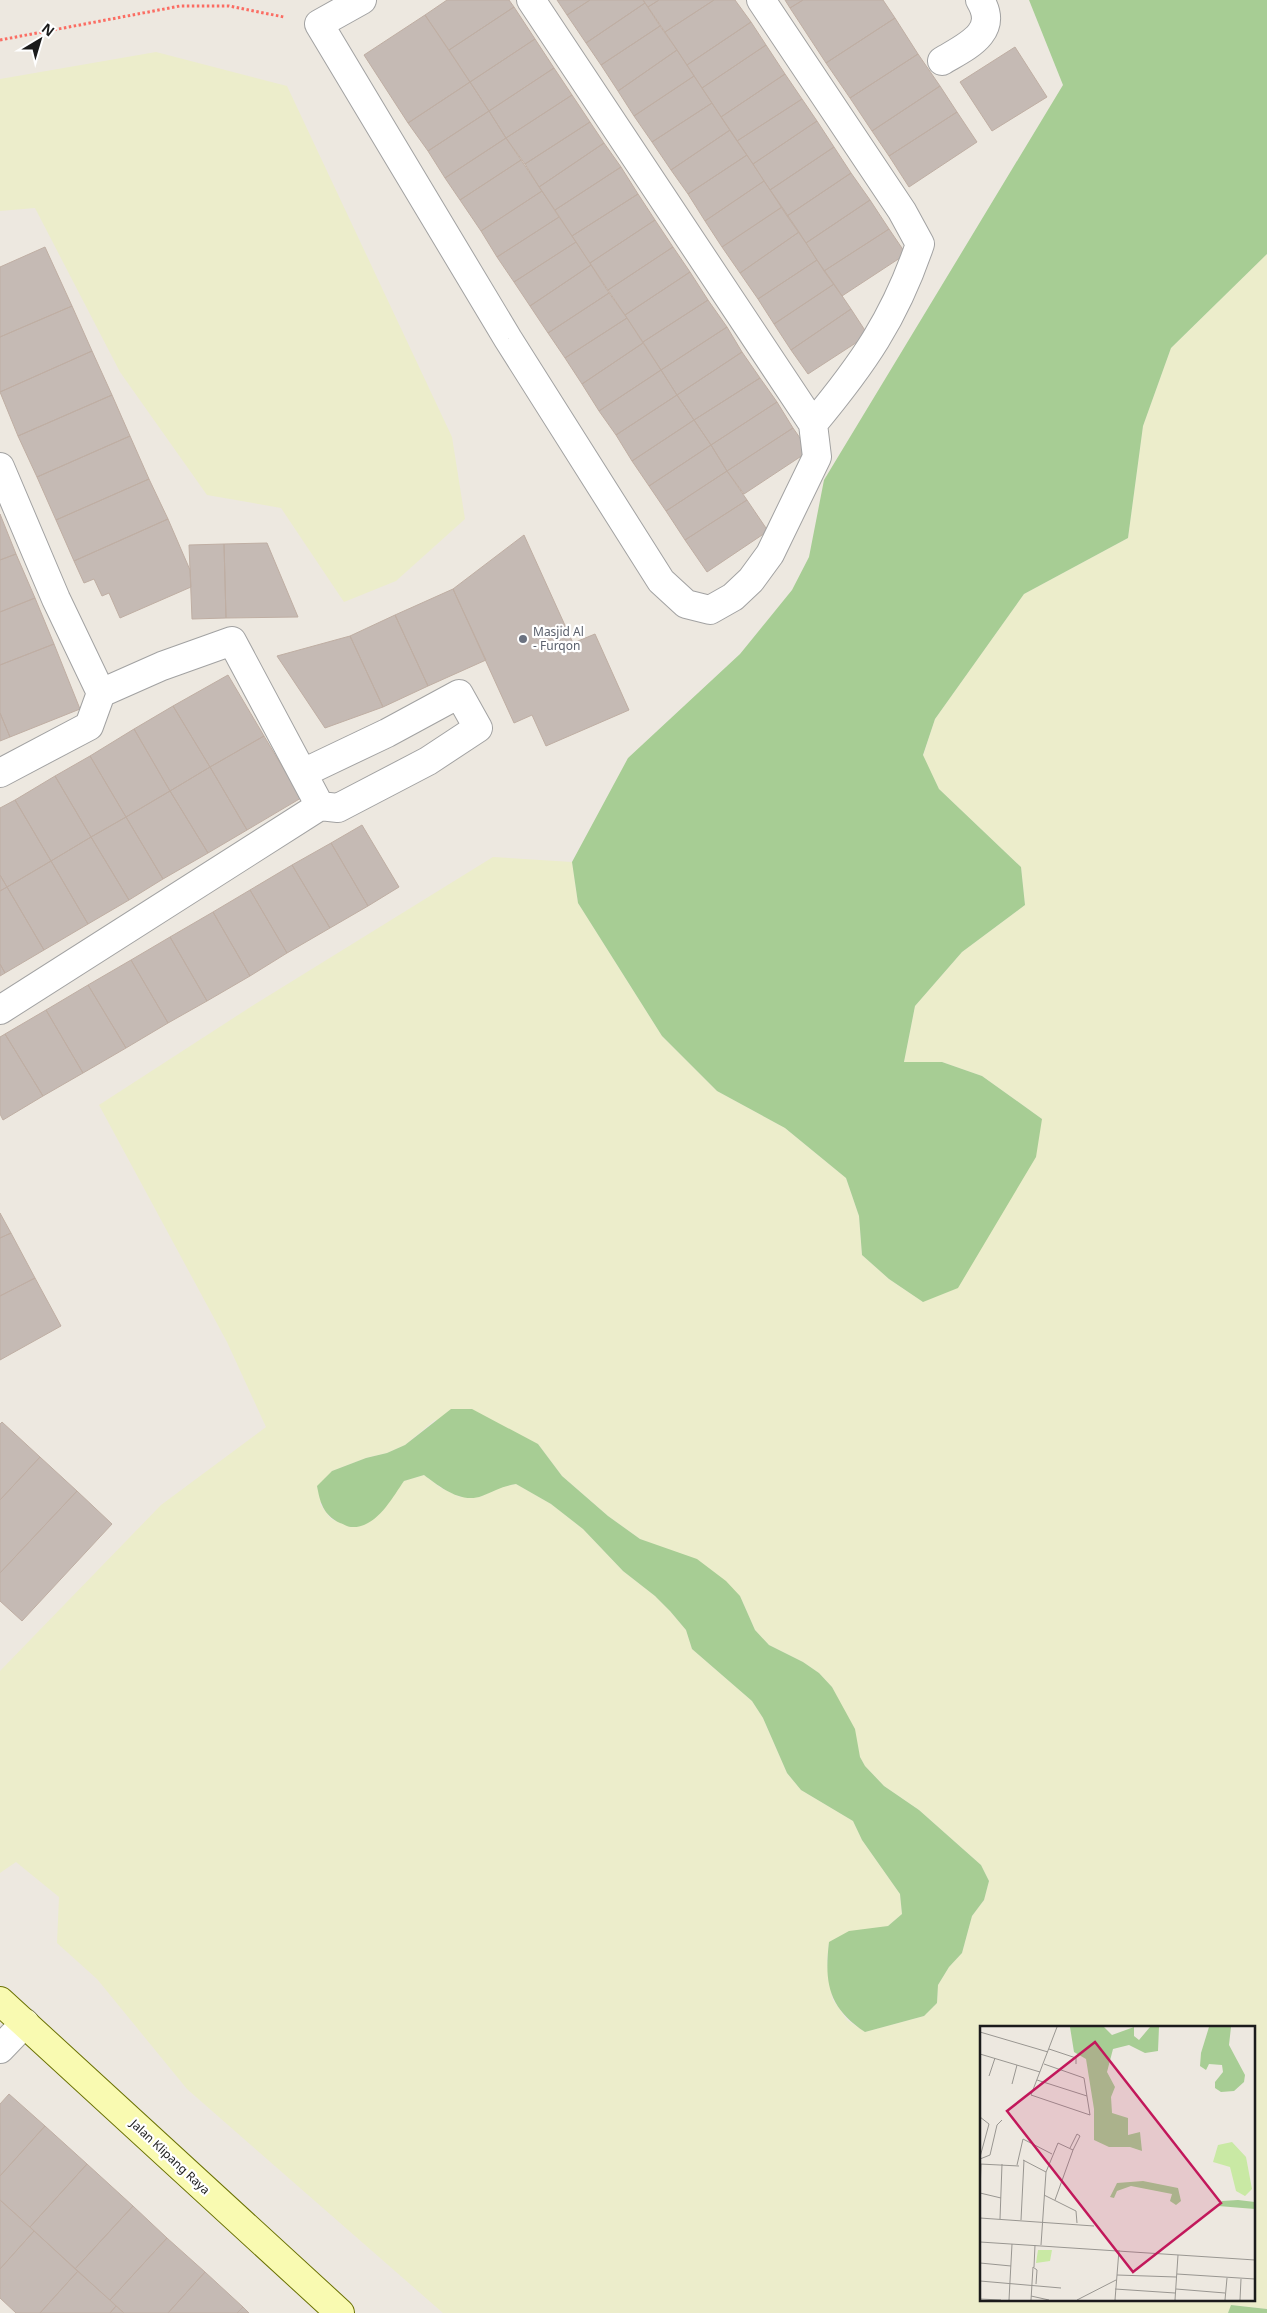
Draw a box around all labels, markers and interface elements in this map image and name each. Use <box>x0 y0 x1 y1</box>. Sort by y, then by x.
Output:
north arrow <box>15 15 65 65</box>
text: N <box>38 18 59 40</box>
place label: Masjid Al - Furqon <box>533 623 584 654</box>
marker: Masjid Al - Furqon <box>517 633 529 645</box>
inset map <box>980 2026 1254 2300</box>
street label: Jalan Klipang Raya <box>126 2115 214 2198</box>

